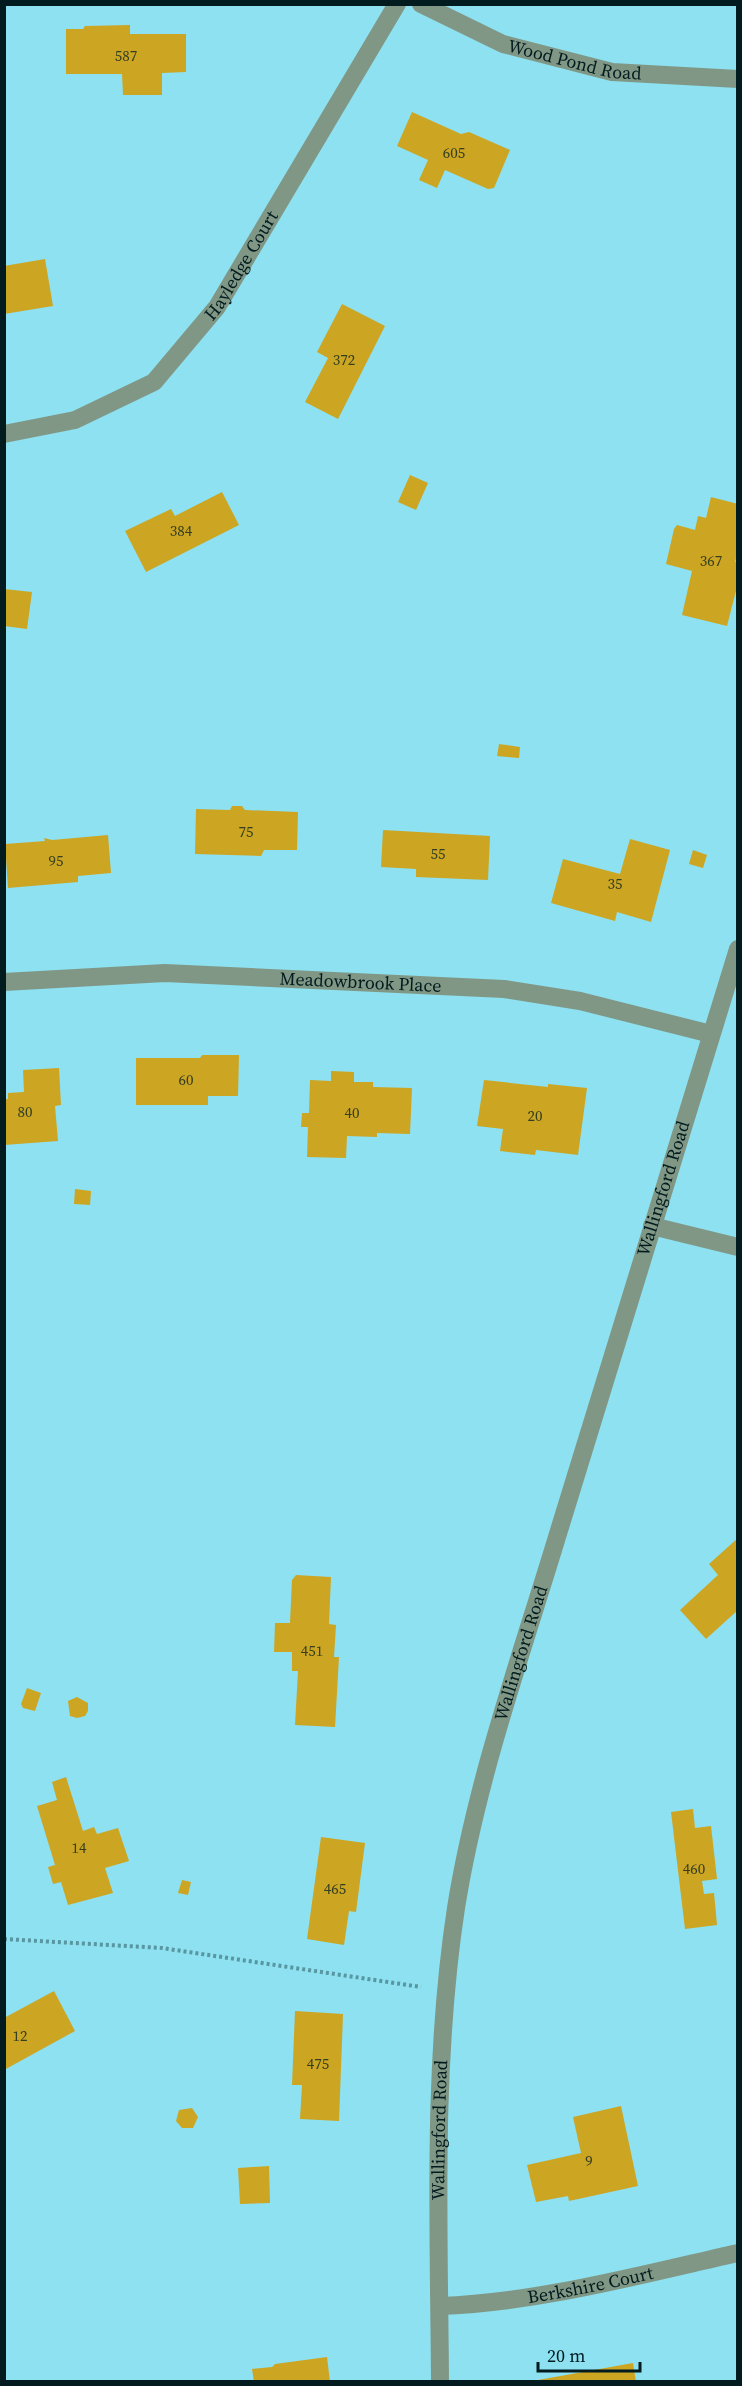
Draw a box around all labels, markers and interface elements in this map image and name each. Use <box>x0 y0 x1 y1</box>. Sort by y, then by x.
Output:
street label: Wood Pond Road <box>505 33 642 86</box>
house number: 587 <box>115 45 137 66</box>
house number: 605 <box>443 142 465 163</box>
street label: Hayledge Court <box>198 206 284 326</box>
house number: 372 <box>333 349 355 370</box>
house number: 384 <box>170 520 193 541</box>
house number: 367 <box>700 550 722 571</box>
house number: 75 <box>238 821 254 842</box>
house number: 55 <box>430 843 446 864</box>
house number: 95 <box>48 850 64 871</box>
house number: 35 <box>607 873 623 894</box>
street label: Meadowbrook Place <box>279 965 442 998</box>
house number: 60 <box>178 1069 194 1090</box>
house number: 80 <box>17 1101 33 1122</box>
house number: 40 <box>344 1102 360 1123</box>
house number: 20 <box>527 1105 543 1126</box>
street label: Wallingford Road <box>630 1118 695 1259</box>
street label: Wallingford Road <box>488 1582 553 1724</box>
house number: 451 <box>301 1640 323 1661</box>
house number: 14 <box>71 1837 87 1858</box>
house number: 460 <box>683 1858 705 1879</box>
house number: 465 <box>324 1878 346 1899</box>
house number: 12 <box>12 2025 28 2046</box>
house number: 475 <box>307 2053 329 2074</box>
street label: Wallingford Road <box>425 2059 453 2200</box>
house number: 9 <box>585 2150 593 2171</box>
street label: Berkshire Court <box>526 2260 656 2309</box>
scale bar <box>538 2335 640 2373</box>
text: 20 m <box>547 2343 585 2368</box>

